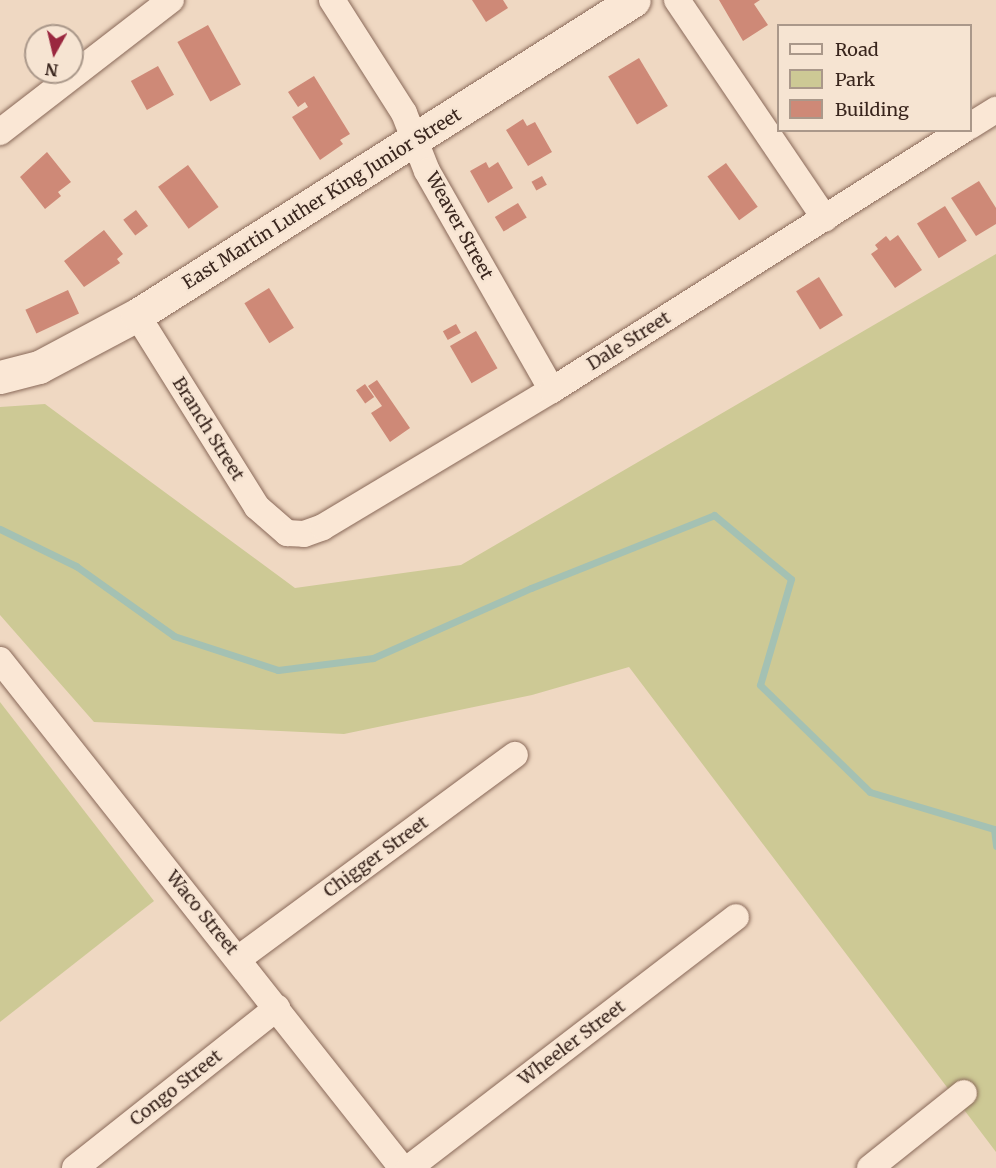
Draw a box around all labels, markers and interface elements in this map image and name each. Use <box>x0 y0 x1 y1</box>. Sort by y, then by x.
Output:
north arrow <box>24 24 84 84</box>
legend <box>777 24 972 132</box>
text: Road <box>835 38 879 61</box>
text: N <box>44 59 59 81</box>
text: Park <box>835 68 875 91</box>
text: Building <box>835 98 909 121</box>
street label: East Martin Luther King Junior Street <box>179 104 465 294</box>
street label: Weaver Street <box>421 169 497 283</box>
street label: Dale Street <box>583 307 675 375</box>
street label: Branch Street <box>168 373 248 485</box>
street label: Chigger Street <box>319 812 433 902</box>
street label: Waco Street <box>161 867 243 959</box>
street label: Wheeler Street <box>514 996 630 1090</box>
street label: Congo Street <box>126 1045 226 1131</box>

